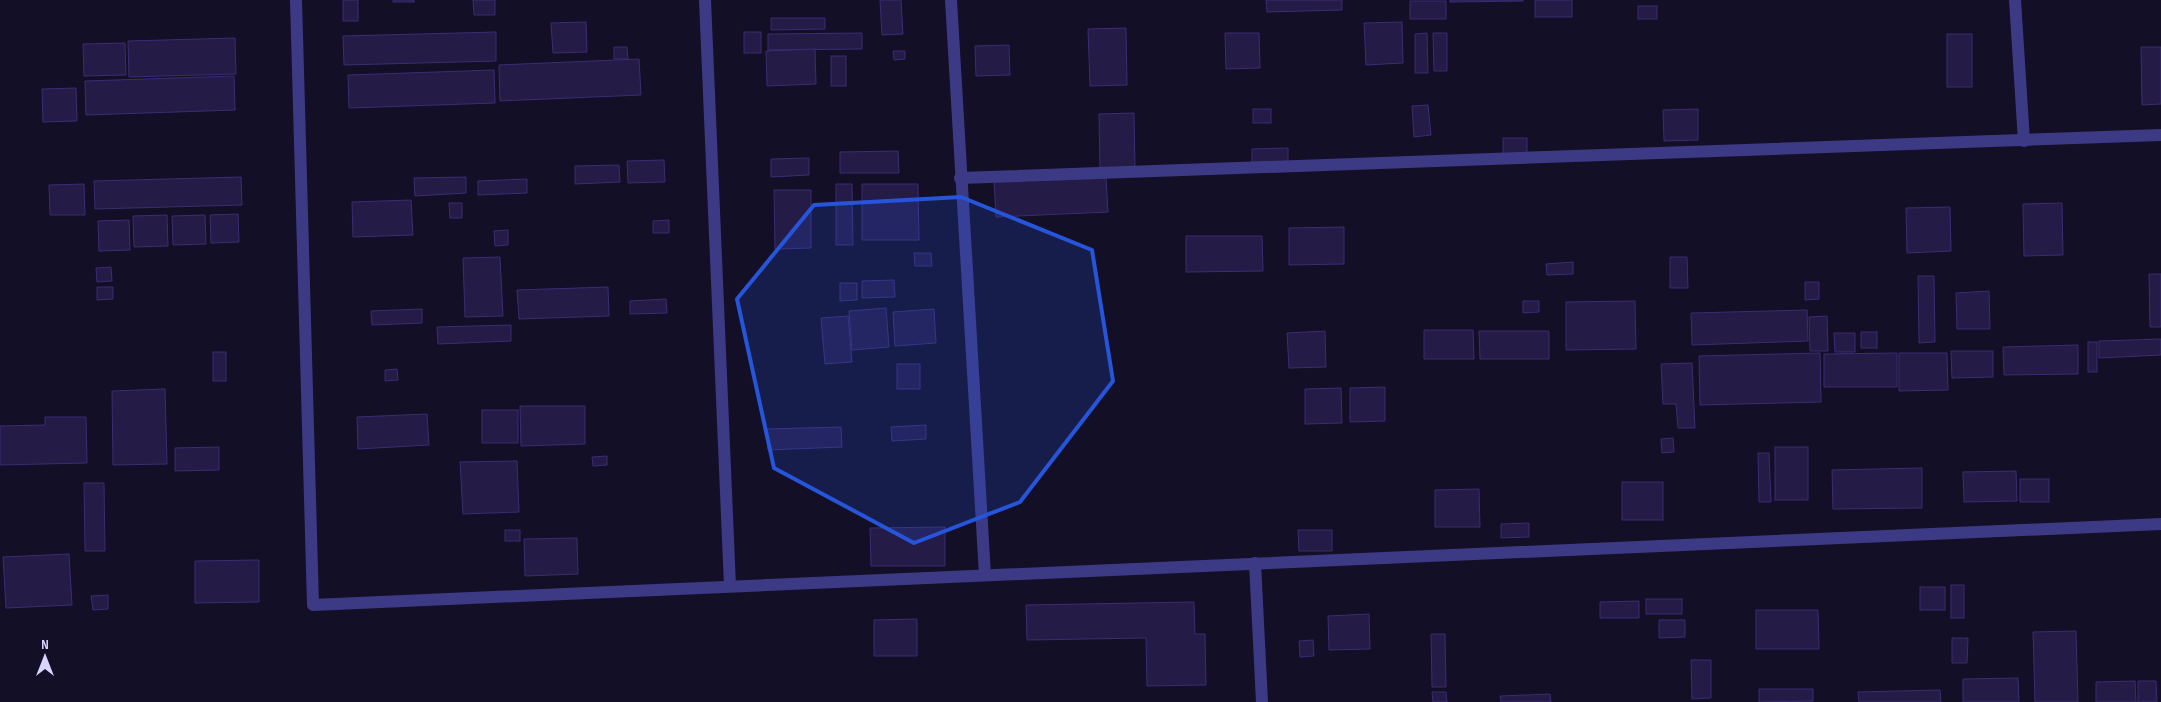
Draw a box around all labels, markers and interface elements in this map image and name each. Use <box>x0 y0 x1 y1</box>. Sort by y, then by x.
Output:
north arrow <box>20 632 70 682</box>
text: N <box>41 636 49 653</box>

